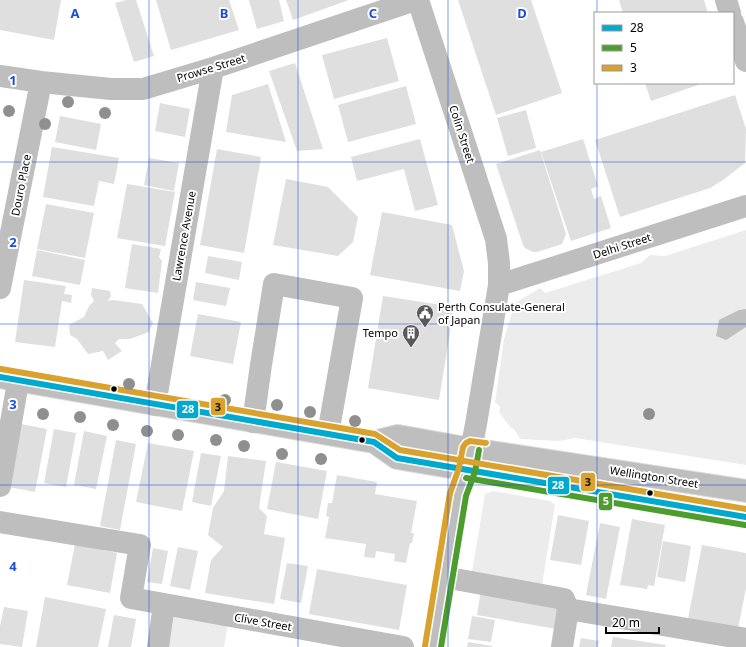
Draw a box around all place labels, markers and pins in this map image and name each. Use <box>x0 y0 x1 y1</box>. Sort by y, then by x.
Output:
place label: Perth Consulate-General of Japan <box>438 299 565 327</box>
public building icon: Perth Consulate-General of Japan <box>415 303 435 328</box>
building icon: Tempo <box>401 323 421 348</box>
place label: Tempo <box>363 325 398 340</box>
unlabelled marker <box>109 384 119 394</box>
unlabelled marker <box>357 435 367 445</box>
unlabelled marker <box>645 488 655 498</box>

